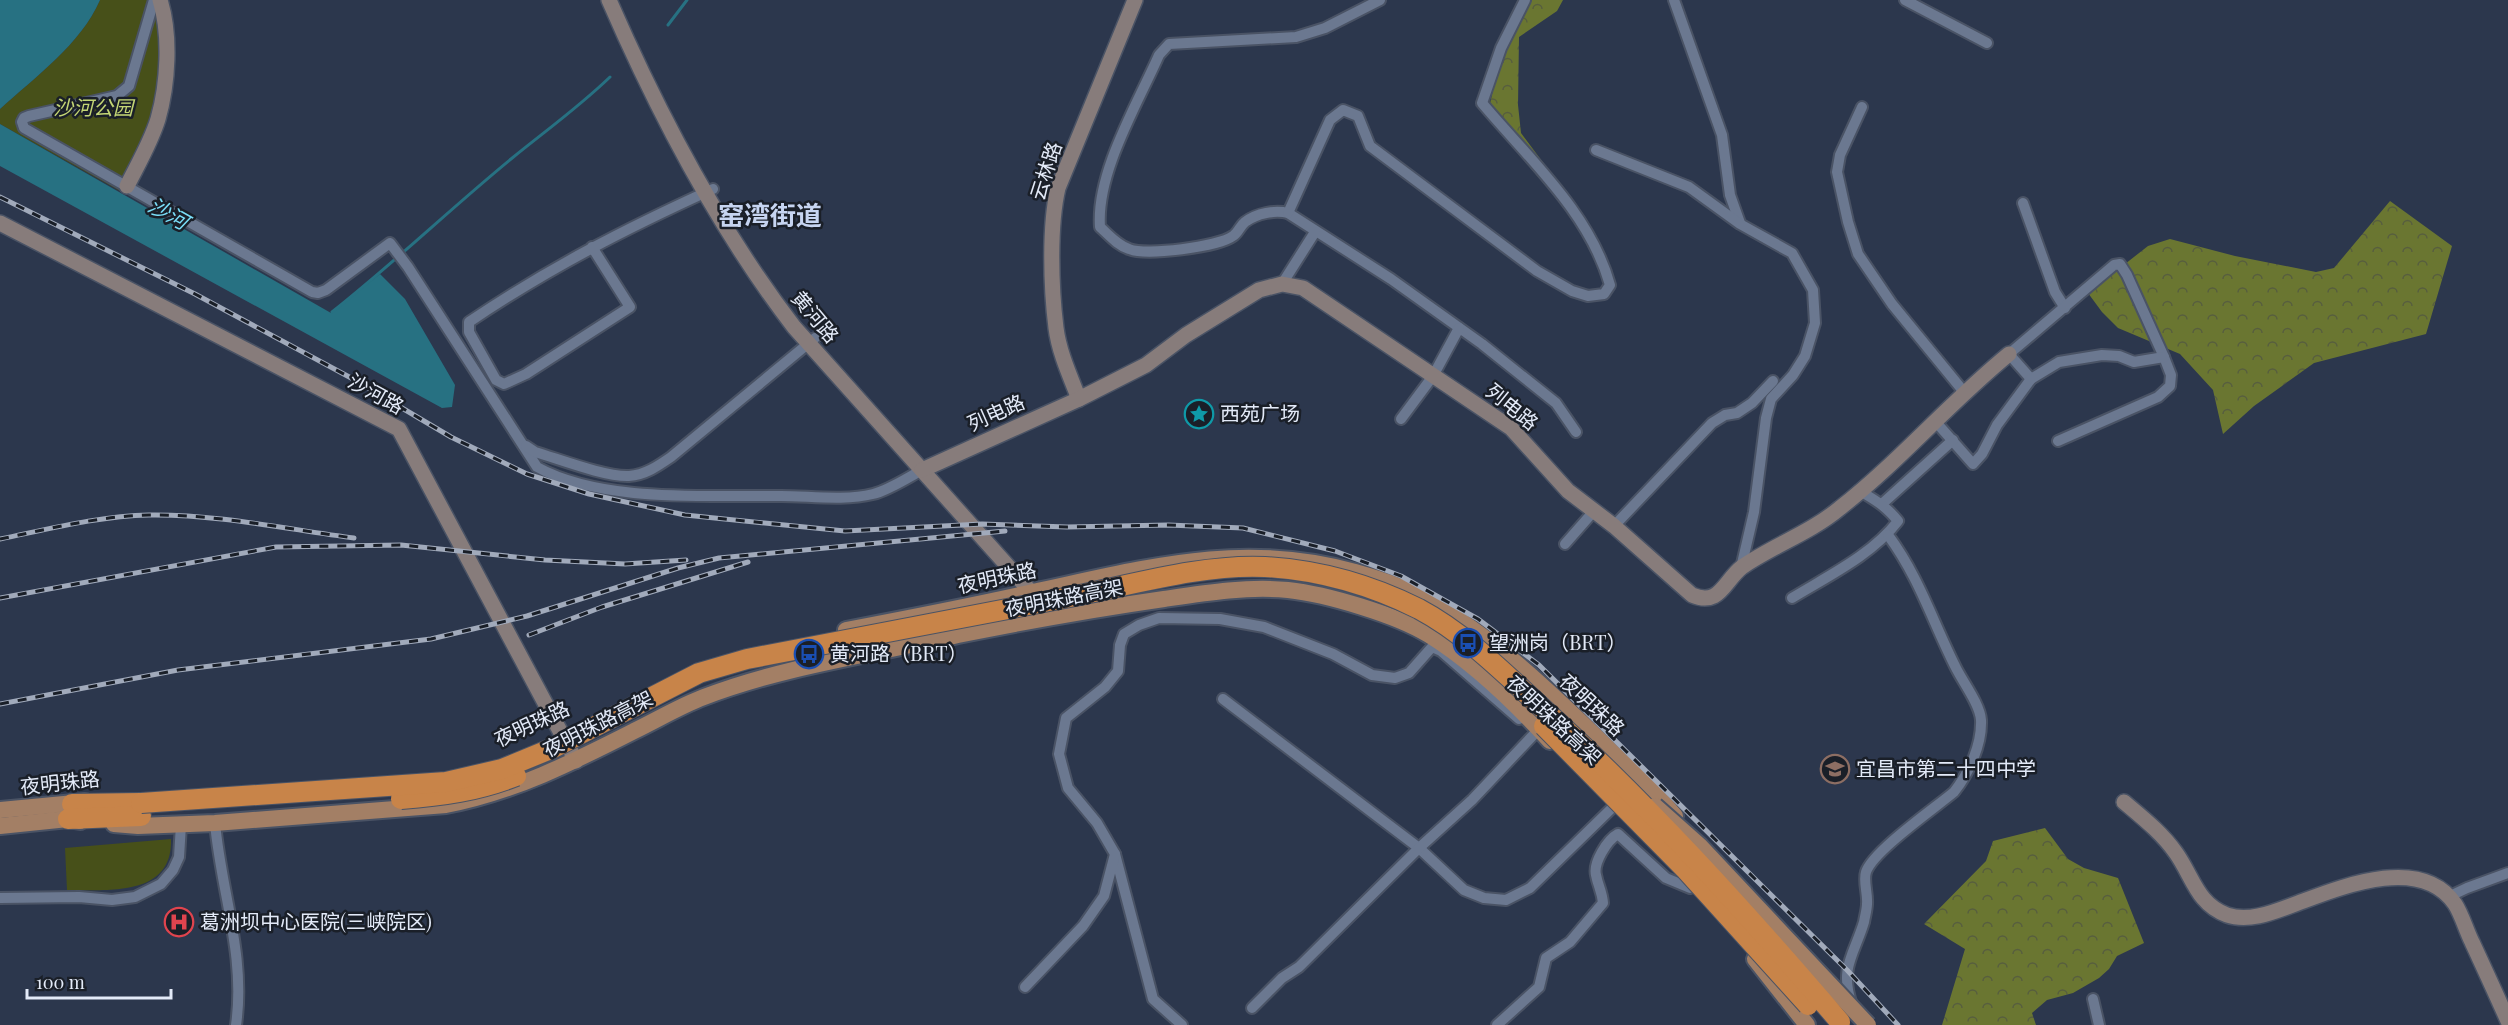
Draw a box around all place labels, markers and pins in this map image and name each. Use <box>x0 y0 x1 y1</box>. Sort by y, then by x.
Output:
place icon: 西苑广场 <box>1183 398 1215 430</box>
place label: 西苑广场 <box>1220 399 1300 426</box>
bus stop icon: 望洲岗（BRT） <box>1452 627 1484 659</box>
place label: 望洲岗（BRT） <box>1489 628 1627 655</box>
bus stop icon: 黄河路（BRT） <box>793 638 825 670</box>
place label: 黄河路（BRT） <box>830 639 968 666</box>
school or university icon: 宜昌市第二十四中学 <box>1819 753 1851 785</box>
place label: 宜昌市第二十四中学 <box>1856 754 2036 781</box>
hospital icon: 葛洲坝中心医院(三峡院区) <box>163 906 195 938</box>
place label: 葛洲坝中心医院(三峡院区) <box>200 907 432 934</box>

